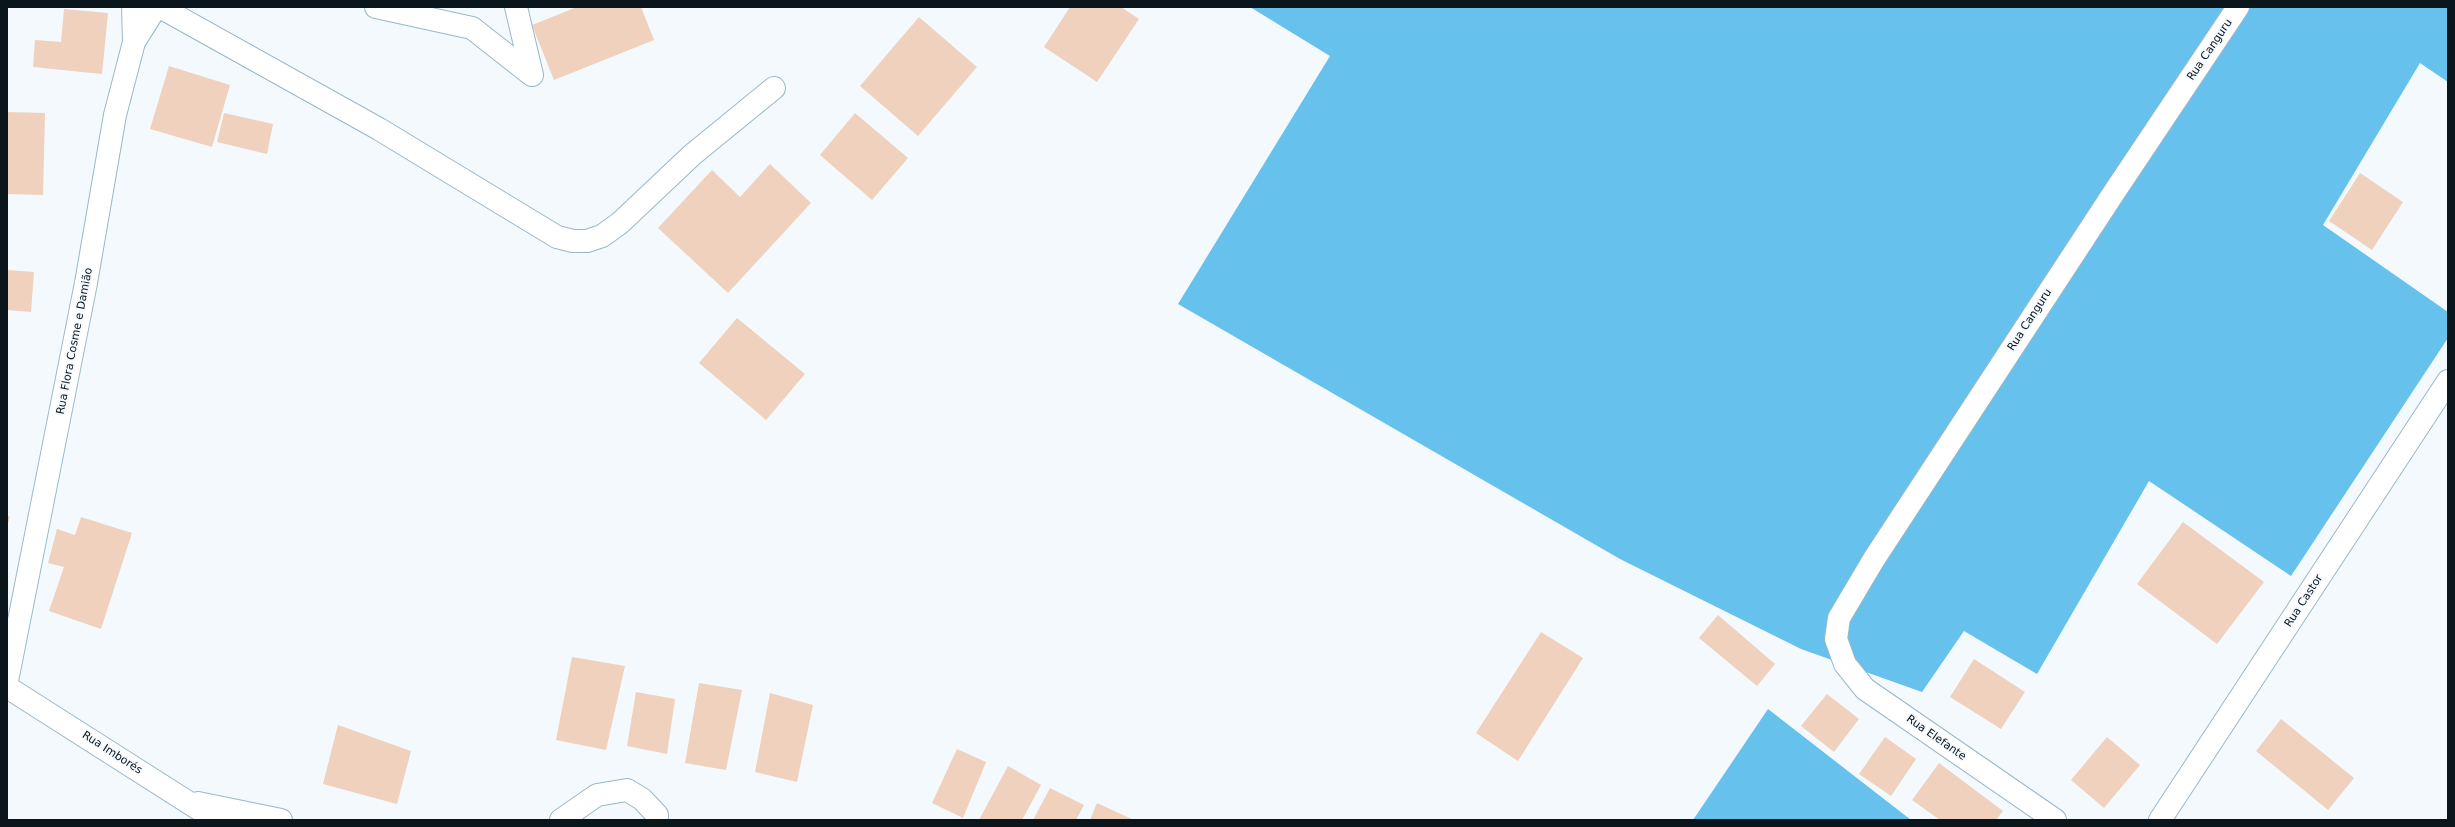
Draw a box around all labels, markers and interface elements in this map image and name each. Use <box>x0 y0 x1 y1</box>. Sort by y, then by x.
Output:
street label: Rua Canguru <box>2185 17 2235 83</box>
street label: Rua Flora Cosme e Damião <box>54 267 96 415</box>
street label: Rua Canguru <box>2005 287 2055 353</box>
street label: Rua Castor <box>2282 572 2326 630</box>
street label: Rua Elefante <box>1904 713 1968 763</box>
street label: Rua Imborés <box>80 729 144 777</box>

